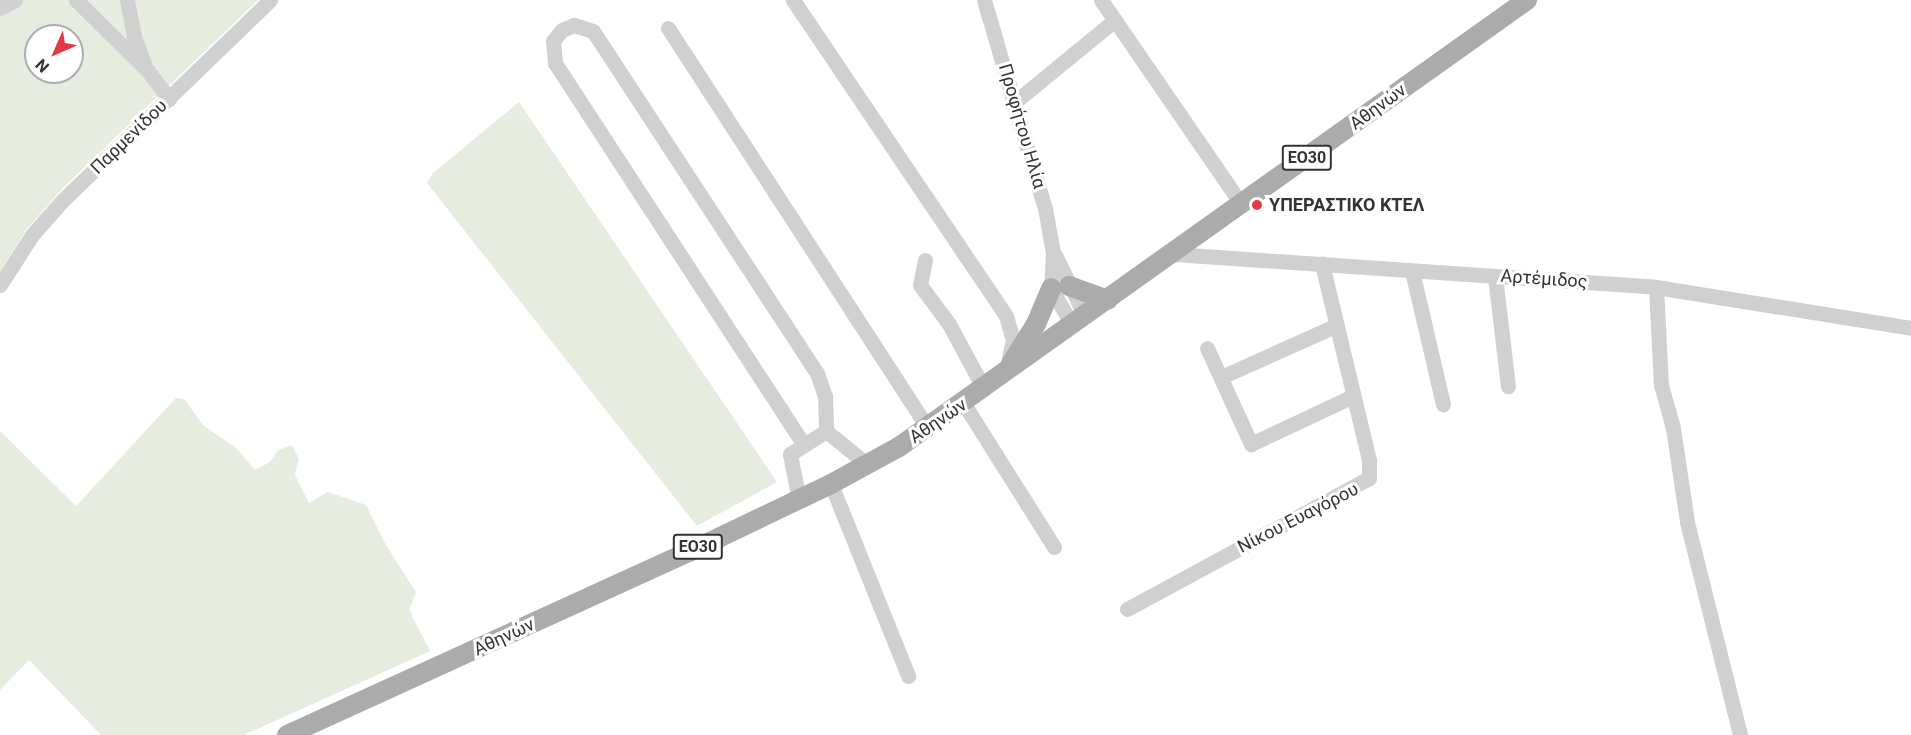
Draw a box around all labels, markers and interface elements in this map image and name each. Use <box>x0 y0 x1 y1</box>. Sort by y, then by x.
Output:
north arrow <box>24 24 84 84</box>
text: N <box>32 55 53 76</box>
street label: Προφήτου Ηλία <box>994 61 1050 191</box>
street label: Αθηνών <box>1346 79 1410 135</box>
street label: Παρμενίδου <box>86 95 172 179</box>
road number: ΕΟ30 <box>1282 145 1332 171</box>
place label: ΥΠΕΡΑΣΤΙΚΟ ΚΤΕΛ <box>1269 194 1424 216</box>
marker: ΥΠΕΡΑΣΤΙΚΟ ΚΤΕΛ <box>1250 198 1264 212</box>
street label: Αρτέμιδος <box>1500 265 1588 293</box>
street label: Αθηνών <box>905 394 971 448</box>
street label: Νίκου Ευαγόρου <box>1234 478 1362 558</box>
road number: ΕΟ30 <box>672 534 724 560</box>
street label: Αθηνών <box>470 614 538 660</box>

